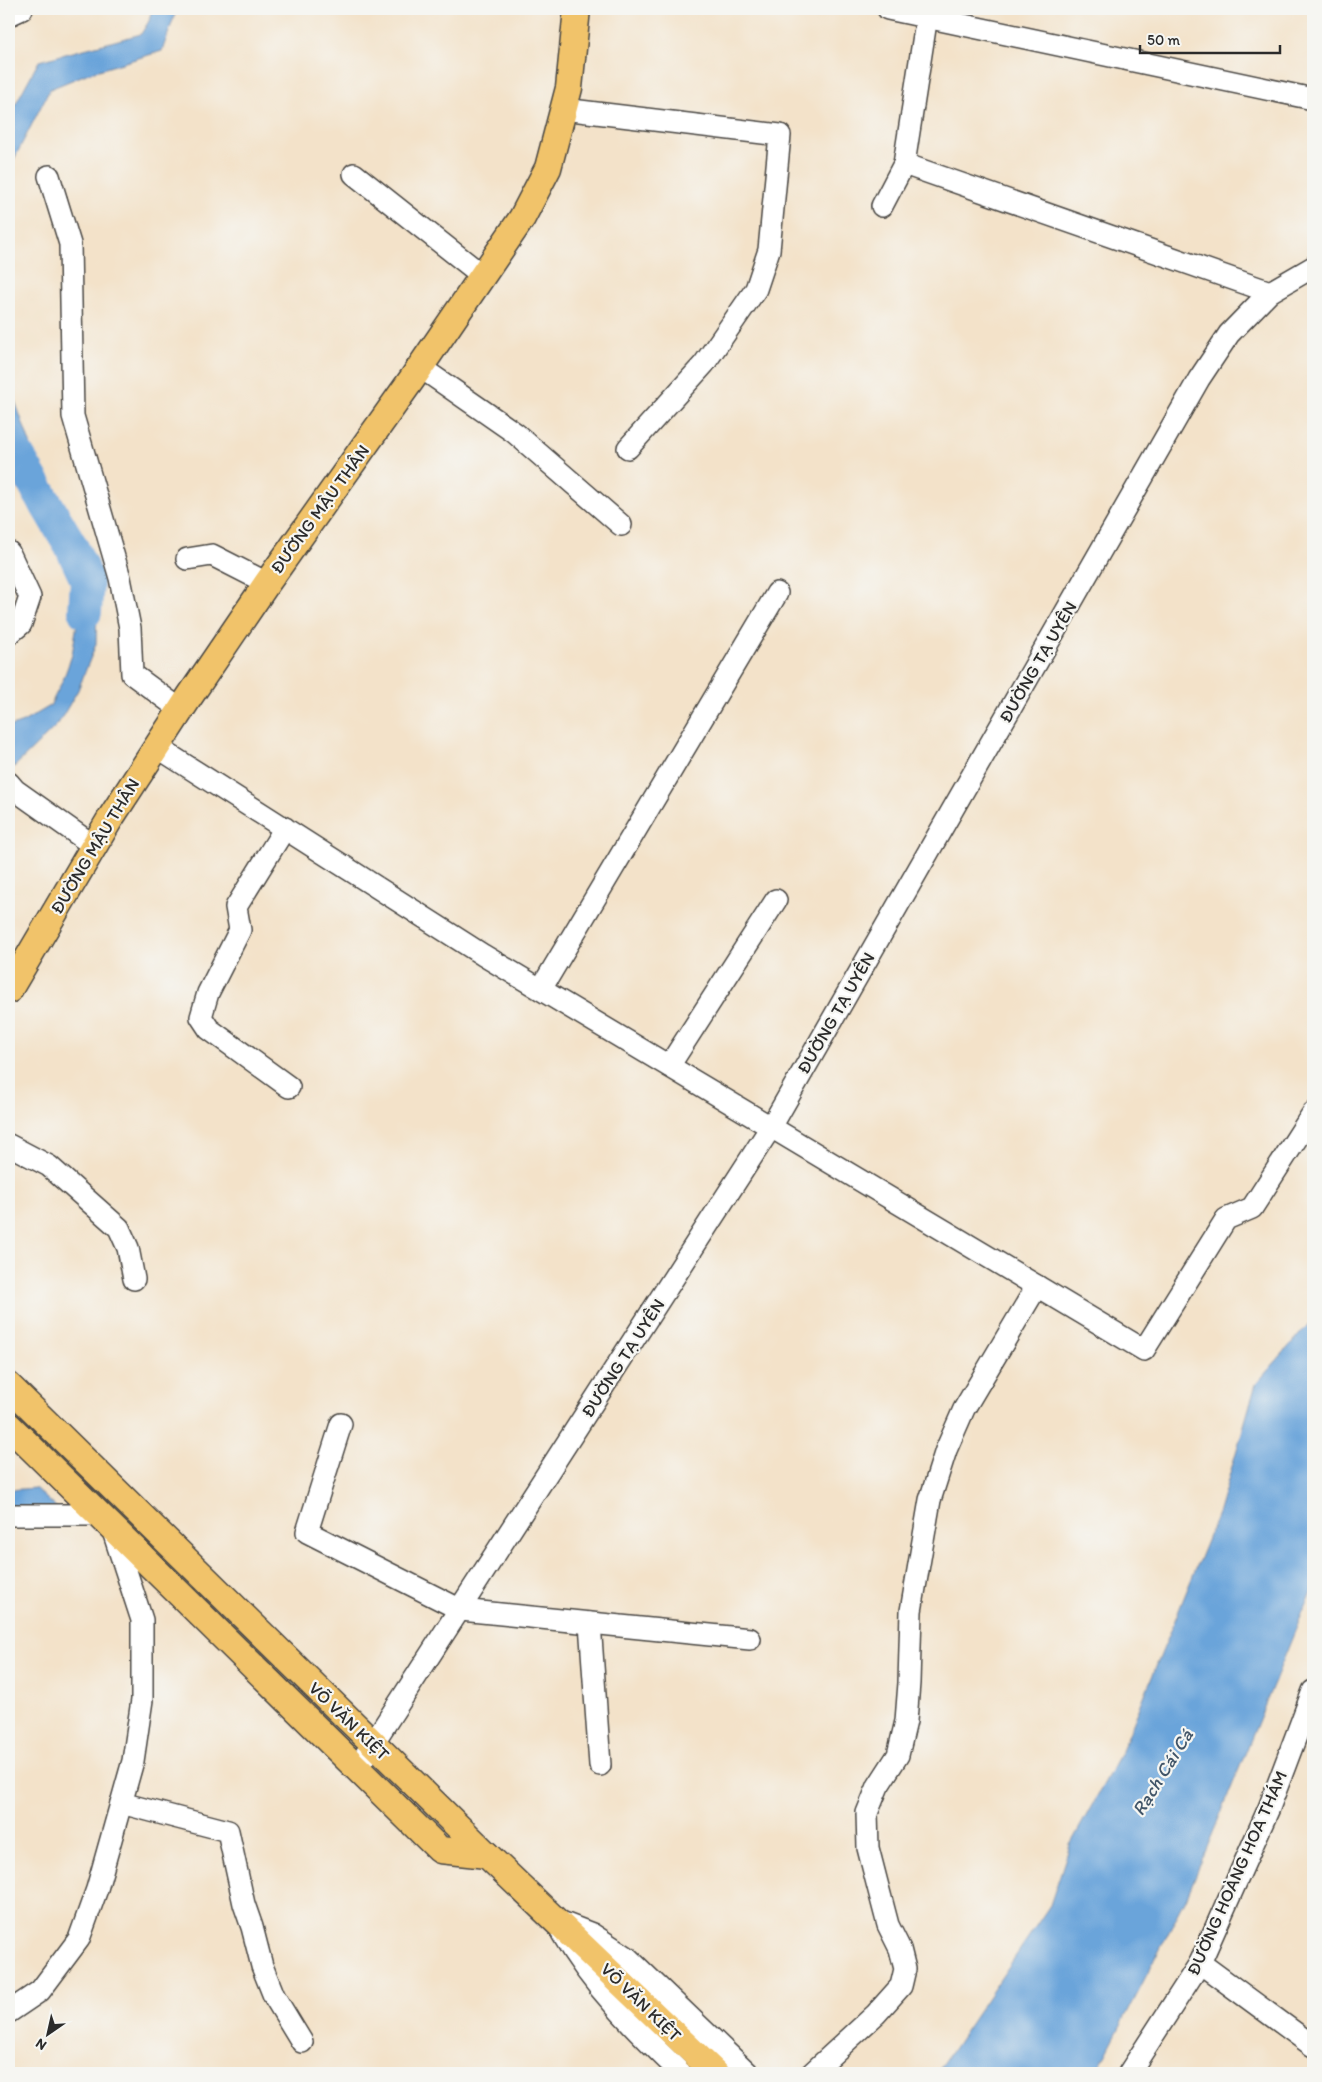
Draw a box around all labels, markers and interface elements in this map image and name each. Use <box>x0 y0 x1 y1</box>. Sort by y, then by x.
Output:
scale bar <box>1140 22 1280 54</box>
text: 50 m <box>1147 31 1180 49</box>
street label: ĐƯỜNG MẬU THÂN <box>266 440 374 578</box>
street label: ĐƯỜNG TẠ UYÊN <box>994 597 1082 727</box>
street label: ĐƯỜNG MẬU THÂN <box>46 774 144 918</box>
street label: ĐƯỜNG TẠ UYÊN <box>792 948 880 1078</box>
street label: ĐƯỜNG TẠ UYÊN <box>577 1295 669 1421</box>
street label: VÕ VĂN KIỆT <box>304 1677 394 1765</box>
water label: Rạch Cái Cá <box>1127 1725 1198 1820</box>
street label: ĐƯỜNG HOÀNG HOA THÁM <box>1182 1767 1292 1979</box>
street label: VÕ VĂN KIỆT <box>596 1958 686 2046</box>
north arrow <box>22 2010 72 2060</box>
text: N <box>32 2035 50 2054</box>

